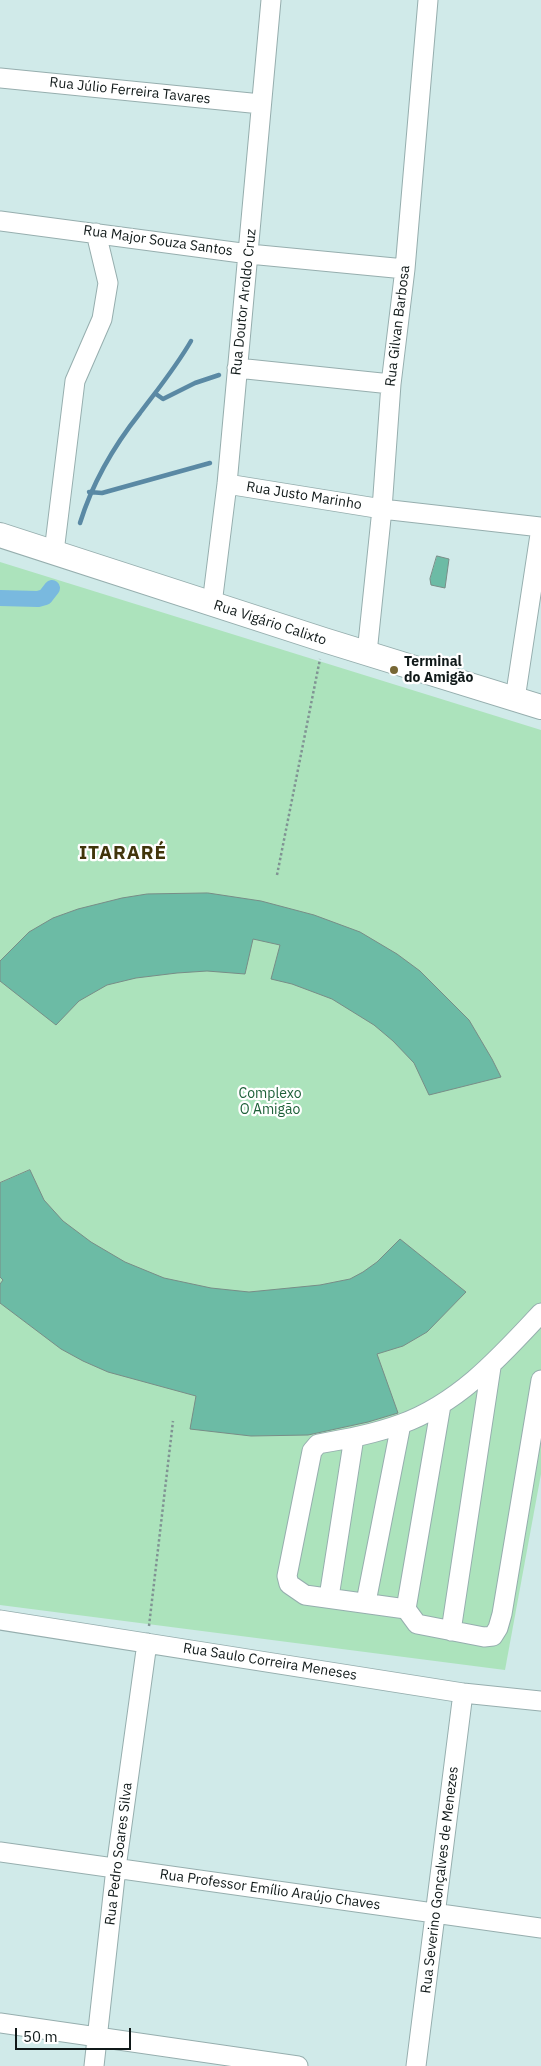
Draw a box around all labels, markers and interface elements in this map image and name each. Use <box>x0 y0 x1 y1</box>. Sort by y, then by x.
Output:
street label: Rua Júlio Ferreira Tavares <box>49 74 211 108</box>
street label: Rua Major Souza Santos <box>82 222 234 260</box>
street label: Rua Doutor Aroldo Cruz <box>228 228 260 376</box>
street label: Rua Gilvan Barbosa <box>382 264 414 388</box>
street label: Rua Justo Marinho <box>245 479 363 513</box>
street label: Rua Vigário Calixto <box>211 597 329 649</box>
place label: Terminal do Amigão <box>404 654 473 686</box>
marker: Terminal do Amigão <box>388 664 400 676</box>
district label: ITARARÉ <box>78 843 168 865</box>
park label: Complexo O Amigão <box>239 1086 301 1118</box>
street label: Rua Saulo Correira Meneses <box>182 1640 358 1684</box>
street label: Rua Severino Gonçalves de Menezes <box>418 1766 462 1994</box>
street label: Rua Pedro Soares Silva <box>102 1782 136 1926</box>
street label: Rua Professor Emílio Araújo Chaves <box>159 1866 381 1914</box>
scale bar <box>18 2018 134 2050</box>
text: 50 m <box>23 2027 58 2046</box>

